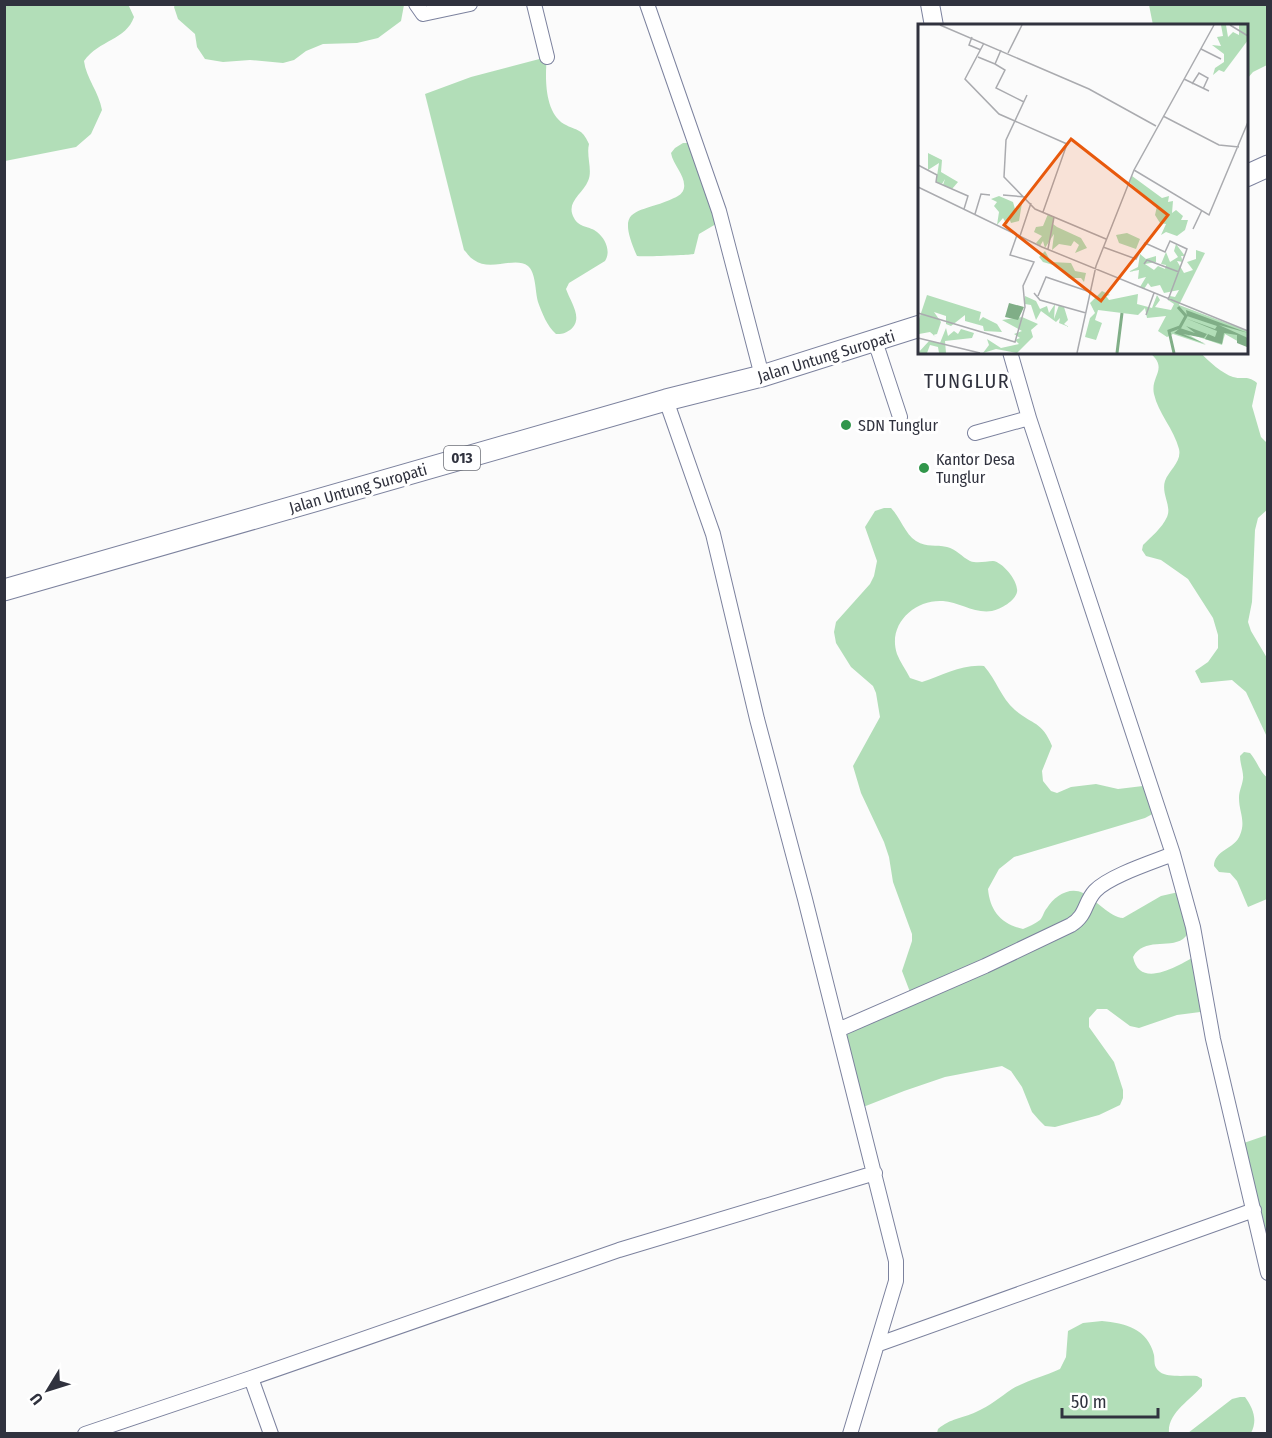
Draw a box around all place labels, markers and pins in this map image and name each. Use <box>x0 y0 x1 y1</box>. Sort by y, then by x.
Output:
place label: SDN Tunglur <box>858 416 938 435</box>
marker: SDN Tunglur <box>839 418 853 432</box>
place label: Kantor Desa Tunglur <box>936 450 1015 487</box>
marker: Kantor Desa Tunglur <box>917 461 931 475</box>

